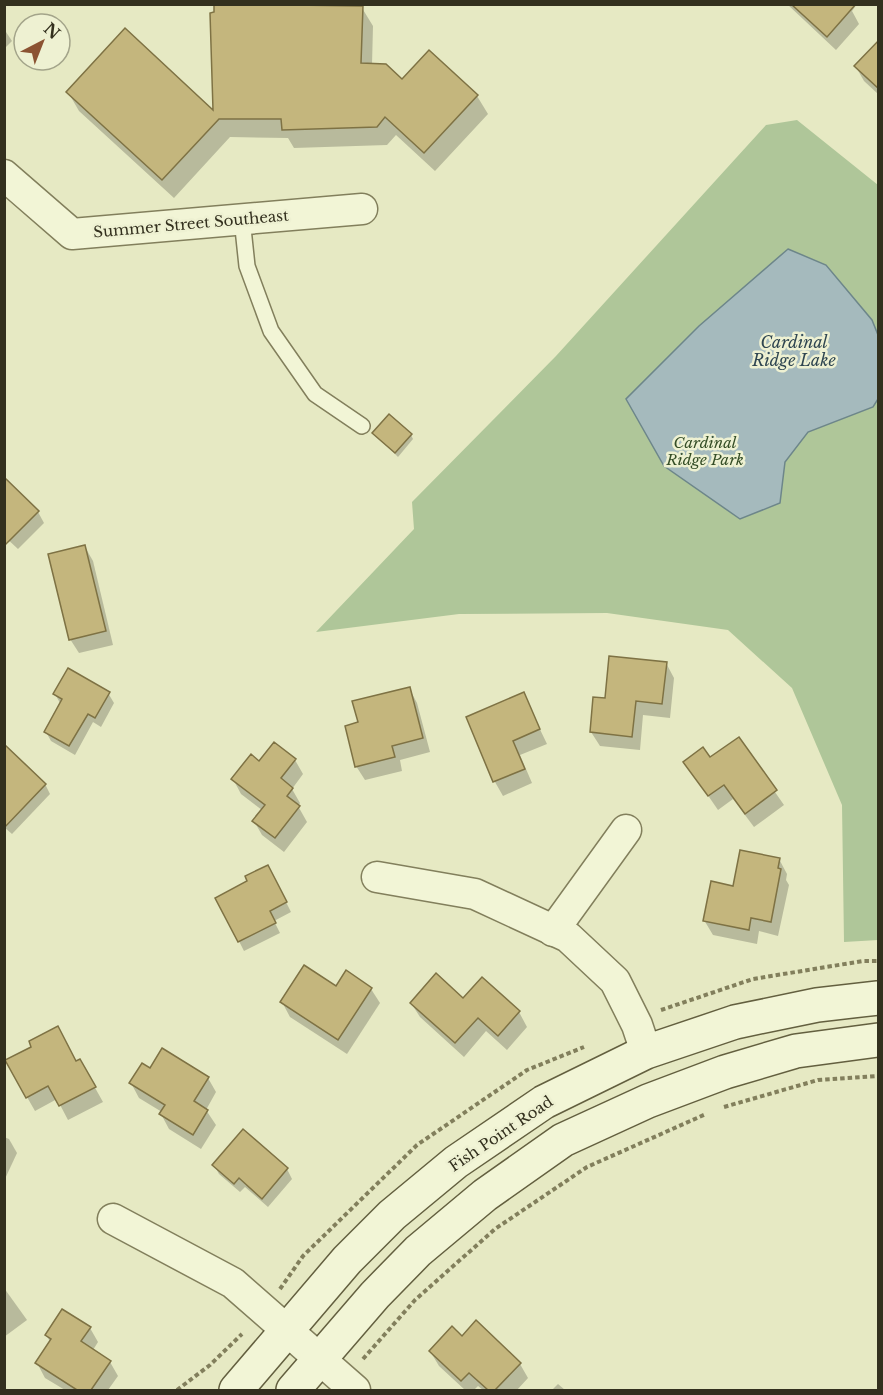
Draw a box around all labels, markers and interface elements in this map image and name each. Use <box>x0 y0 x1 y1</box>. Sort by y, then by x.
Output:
north arrow <box>12 12 72 72</box>
text: N <box>40 18 64 43</box>
street label: Summer Street Southeast <box>93 205 290 242</box>
water label: Cardinal Ridge Lake <box>751 332 836 370</box>
park label: Cardinal Ridge Park <box>665 433 744 469</box>
street label: Fish Point Road <box>445 1092 556 1175</box>

